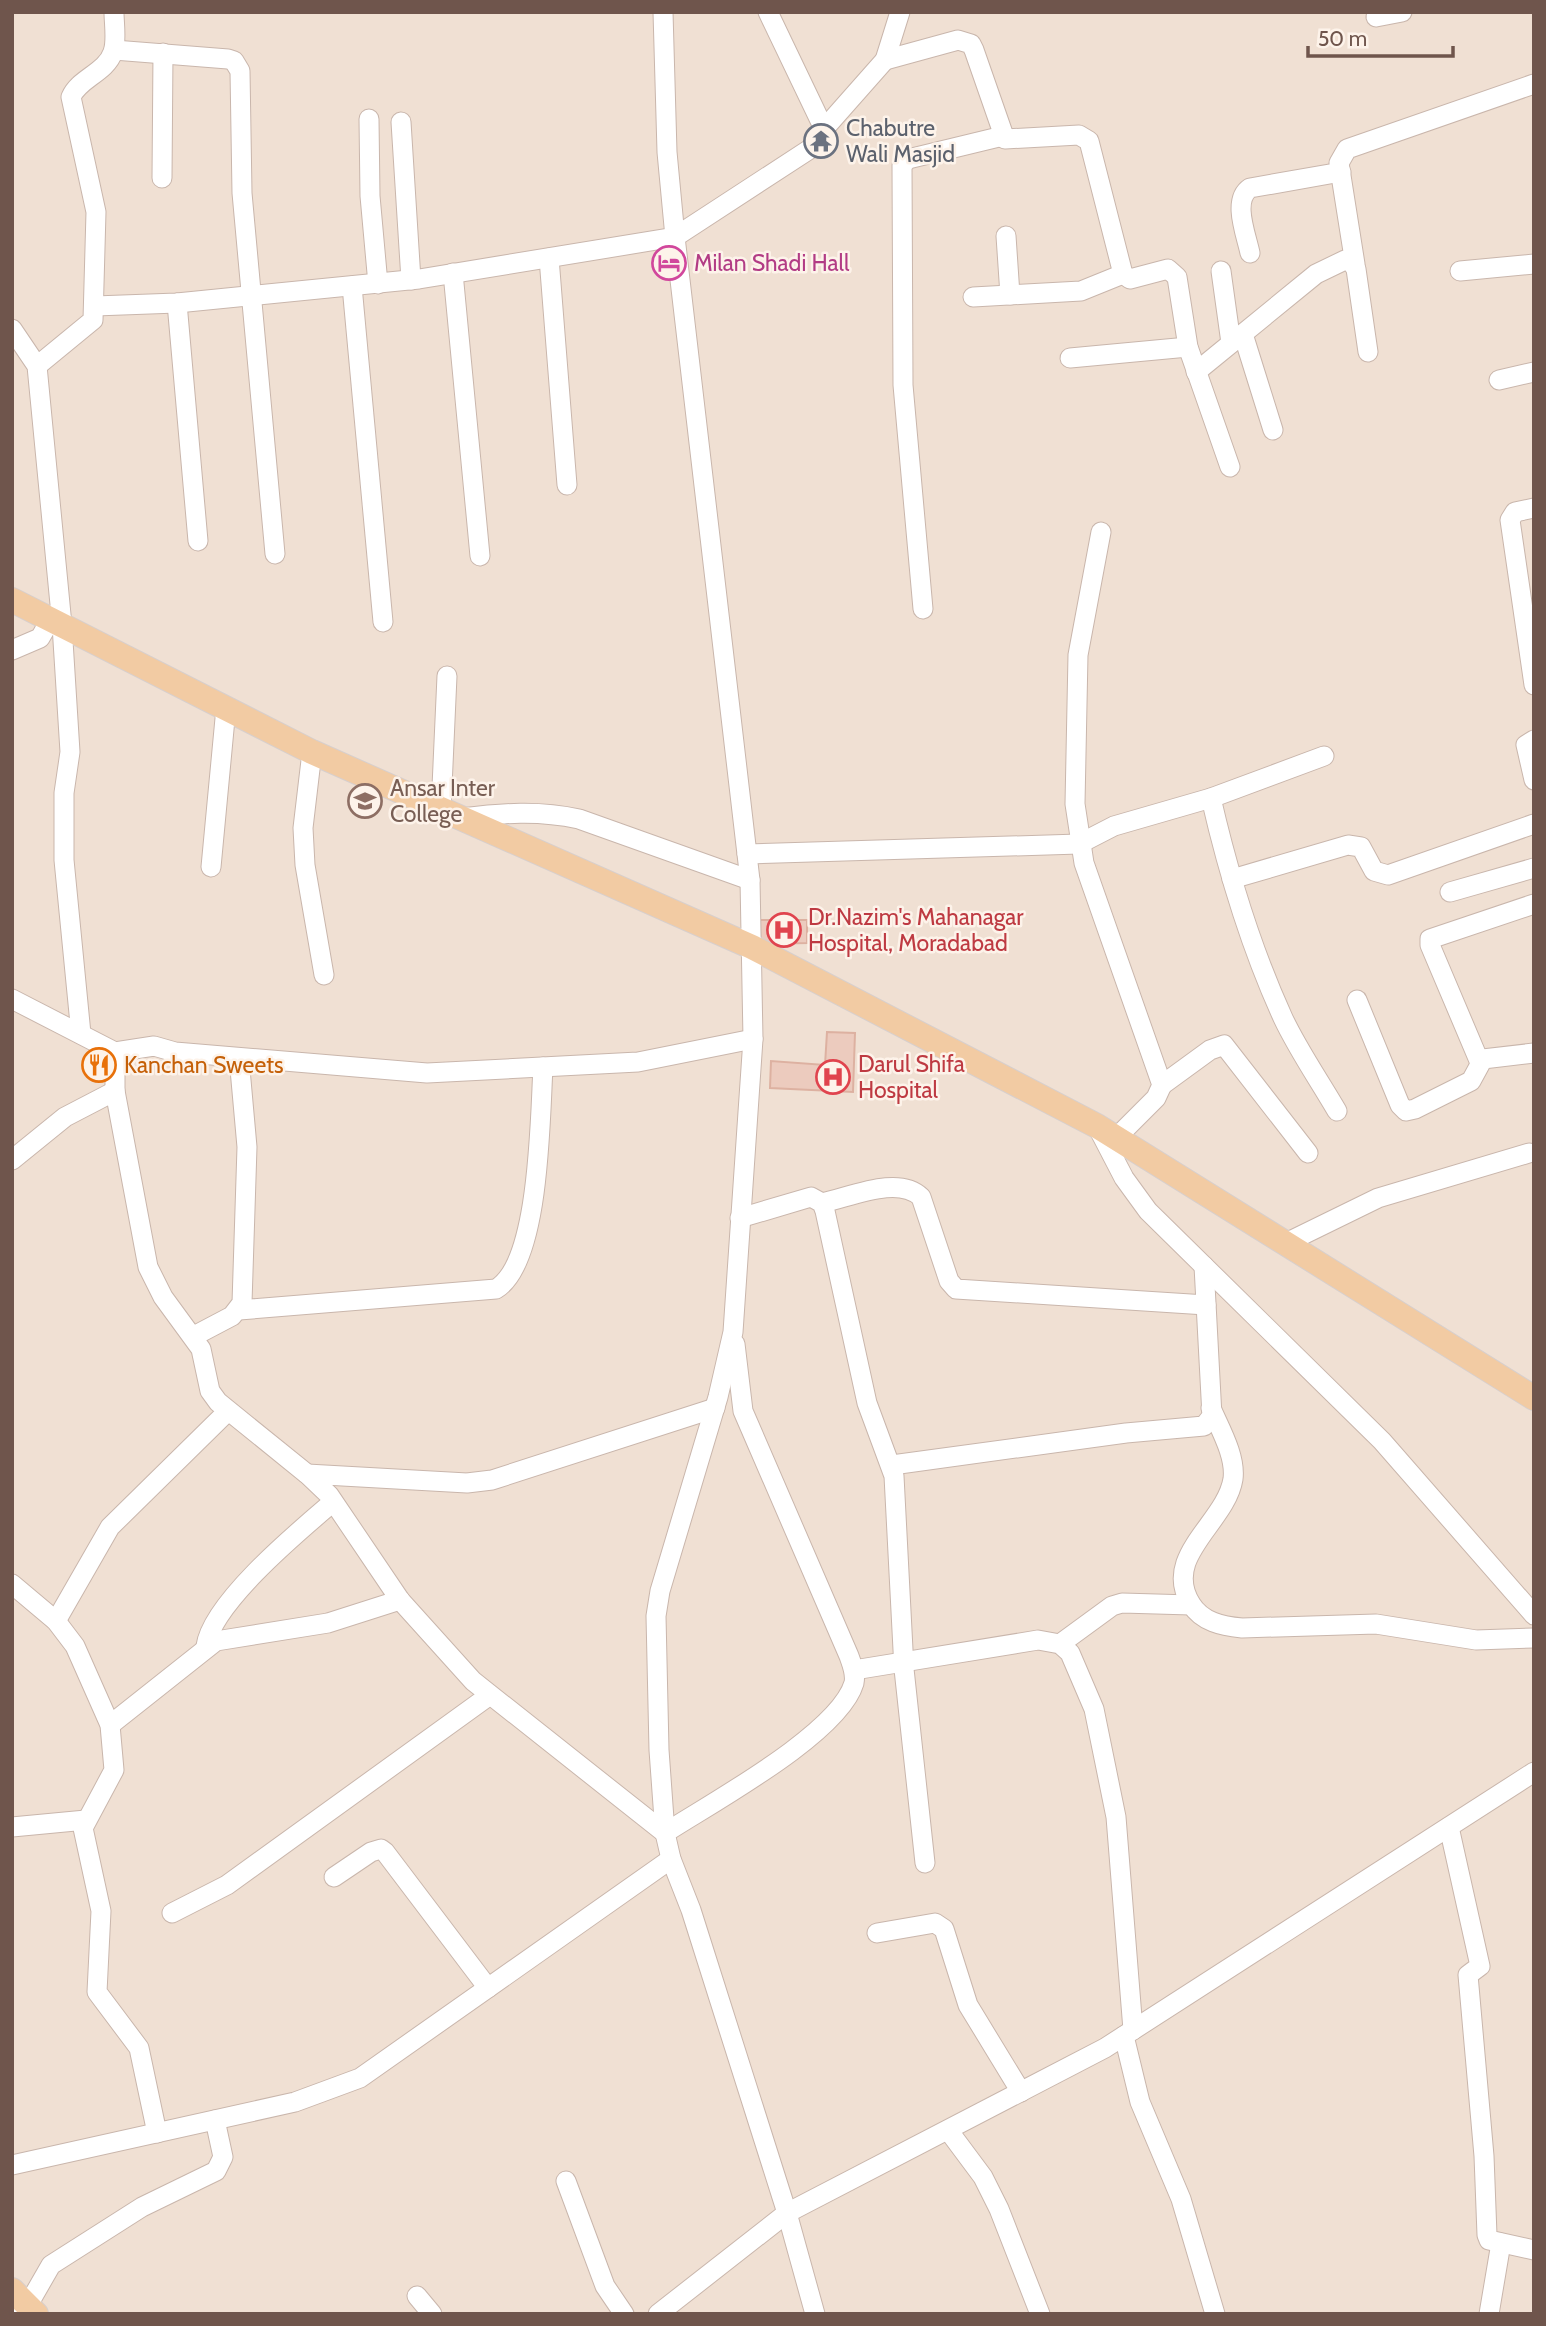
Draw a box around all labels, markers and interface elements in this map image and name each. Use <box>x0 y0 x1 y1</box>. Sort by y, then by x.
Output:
scale bar <box>1308 14 1453 58</box>
text: 50 m <box>1318 26 1367 51</box>
place label: Chabutre Wali Masjid <box>846 114 955 168</box>
temple icon: Chabutre Wali Masjid <box>802 122 840 160</box>
hotel icon: Milan Shadi Hall <box>650 244 688 282</box>
place label: Milan Shadi Hall <box>694 249 850 277</box>
place label: Ansar Inter College <box>390 774 496 828</box>
school or university icon: Ansar Inter College <box>346 782 384 820</box>
place label: Dr.Nazim's Mahanagar Hospital, Moradabad <box>808 903 1024 957</box>
hospital icon: Dr.Nazim's Mahanagar Hospital, Moradabad <box>765 911 803 949</box>
restaurant icon: Kanchan Sweets <box>80 1046 118 1084</box>
place label: Darul Shifa Hospital <box>858 1050 965 1104</box>
place label: Kanchan Sweets <box>124 1051 283 1079</box>
hospital icon: Darul Shifa Hospital <box>814 1058 852 1096</box>

